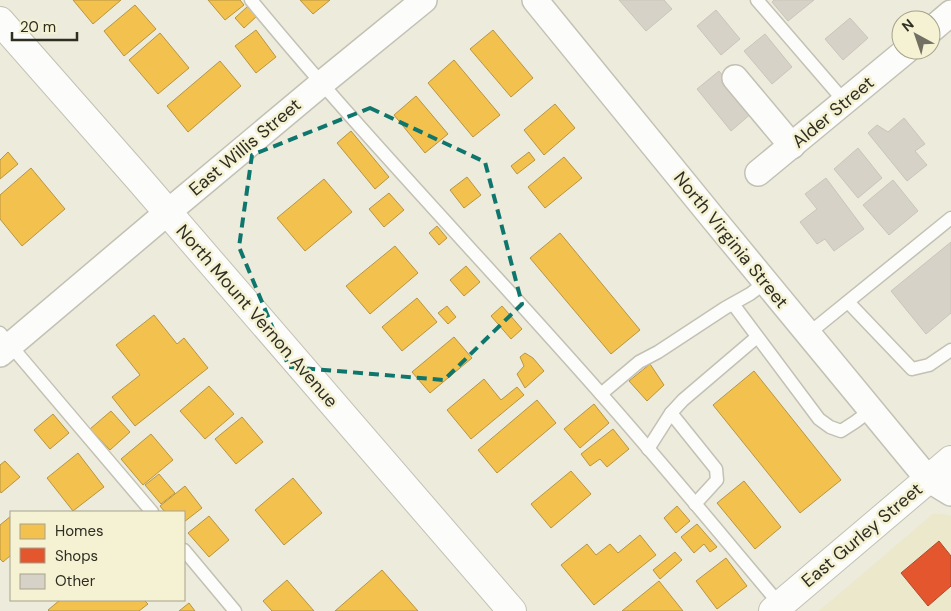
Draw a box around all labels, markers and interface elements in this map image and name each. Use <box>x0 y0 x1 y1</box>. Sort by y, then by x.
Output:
scale bar <box>12 10 78 42</box>
north arrow <box>891 10 941 60</box>
text: N <box>898 15 917 35</box>
text: 20 m <box>20 17 56 37</box>
street label: Alder Street <box>787 71 879 153</box>
street label: East Willis Street <box>184 93 306 201</box>
street label: North Virginia Street <box>668 167 794 313</box>
street label: North Mount Vernon Avenue <box>171 219 343 413</box>
street label: East Gurley Street <box>797 477 927 593</box>
legend <box>10 511 185 601</box>
text: Homes <box>55 521 104 541</box>
text: Shops <box>55 546 98 566</box>
text: Other <box>55 571 96 591</box>

